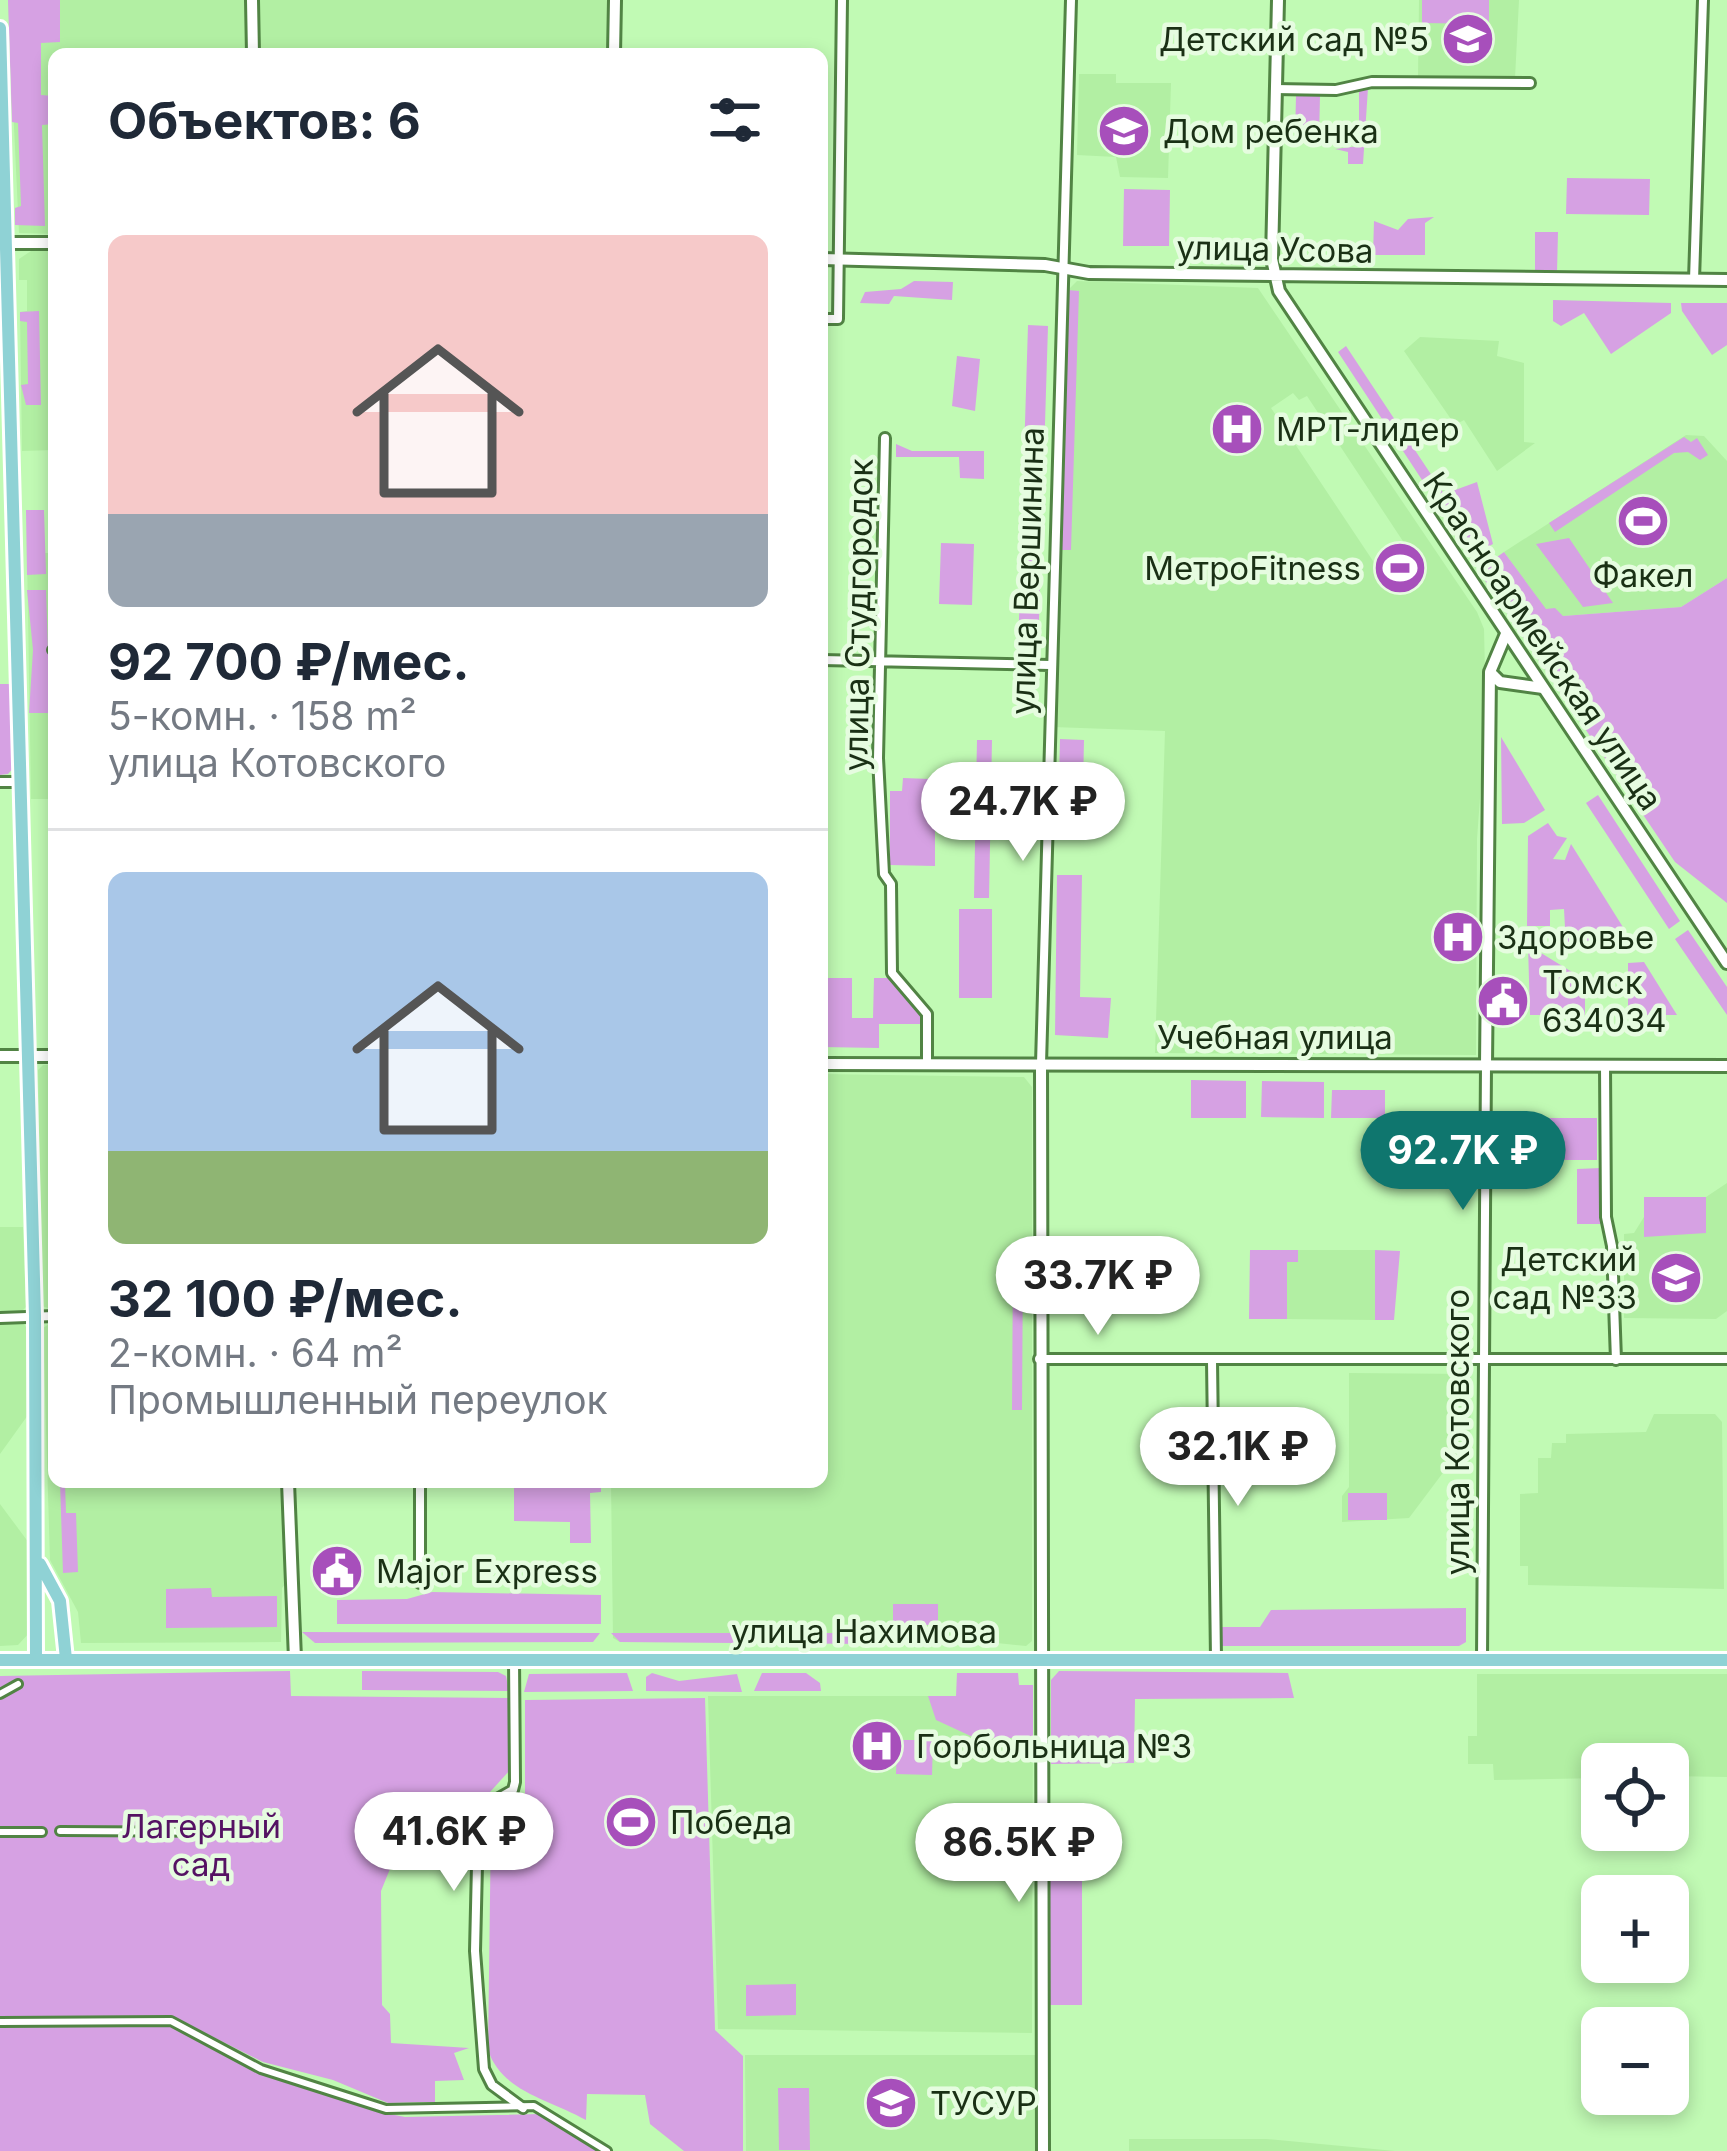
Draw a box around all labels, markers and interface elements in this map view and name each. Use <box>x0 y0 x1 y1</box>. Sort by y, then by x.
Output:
school or university icon: Детский сад №5 <box>1440 11 1496 67</box>
place label: Детский сад №5 <box>1159 19 1429 59</box>
icon: filters <box>702 87 768 153</box>
text: Объектов: 6 <box>108 90 421 151</box>
school or university icon: Дом ребенка <box>1096 103 1152 159</box>
place label: Дом ребенка <box>1163 111 1379 151</box>
street label: улица Усова <box>1176 227 1374 271</box>
icon: home <box>330 313 546 529</box>
hospital icon: МРТ-лидер <box>1209 401 1265 457</box>
place label: МРТ-лидер <box>1276 409 1460 449</box>
street label: улица Вершинина <box>1002 426 1052 716</box>
street label: улица Студгородок <box>835 458 881 772</box>
street label: Красноармейская улица <box>1415 464 1671 818</box>
sports icon: Факел <box>1615 493 1671 549</box>
sports icon: МетроFitness <box>1372 540 1428 596</box>
place label: МетроFitness <box>1144 548 1361 588</box>
place label: Факел <box>1592 555 1694 595</box>
text: 92 700 ₽/мес. <box>108 631 469 692</box>
text: 5-комн. · 158 m² <box>108 692 417 739</box>
text: улица Котовского <box>108 739 446 786</box>
pin: 24.7K ₽ <box>912 762 1134 864</box>
text: 24.7K ₽ <box>948 777 1098 824</box>
hospital icon: Здоровье <box>1430 909 1486 965</box>
place label: Здоровье <box>1497 917 1654 957</box>
icon: home <box>330 950 546 1166</box>
place label: Томск 634034 <box>1542 962 1667 1040</box>
public building icon: Томск 634034 <box>1475 973 1531 1029</box>
street label: Учебная улица <box>1157 1017 1393 1057</box>
pin: 92.7K ₽ <box>1352 1111 1574 1213</box>
text: 92.7K ₽ <box>1388 1126 1538 1173</box>
pin: 33.7K ₽ <box>987 1236 1209 1338</box>
place label: Детский сад №33 <box>1492 1239 1637 1317</box>
school or university icon: Детский сад №33 <box>1648 1250 1704 1306</box>
text: 33.7K ₽ <box>1023 1251 1173 1298</box>
text: 32 100 ₽/мес. <box>108 1268 462 1329</box>
street label: улица Котовского <box>1437 1289 1477 1575</box>
text: 2-комн. · 64 m² <box>108 1329 403 1376</box>
text: Промышленный переулок <box>108 1376 608 1423</box>
pin: 32.1K ₽ <box>1127 1407 1349 1509</box>
text: 32.1K ₽ <box>1167 1422 1309 1469</box>
public building icon: Major Express <box>309 1543 365 1599</box>
place label: Major Express <box>376 1551 598 1591</box>
street label: улица Нахимова <box>731 1611 997 1651</box>
hospital icon: Горбольница №3 <box>849 1718 905 1774</box>
place label: Горбольница №3 <box>916 1726 1192 1766</box>
map controls <box>1581 1743 1689 2115</box>
button: locate <box>1581 1743 1689 1851</box>
pin: 41.6K ₽ <box>343 1792 565 1894</box>
sports icon: Победа <box>603 1794 659 1850</box>
place label: Победа <box>670 1802 792 1842</box>
pin: 86.5K ₽ <box>908 1803 1130 1905</box>
park label: Лагерный сад <box>121 1806 281 1884</box>
text: 41.6K ₽ <box>381 1807 527 1854</box>
text: 86.5K ₽ <box>942 1818 1096 1865</box>
button: + <box>1581 1875 1689 1983</box>
button: − <box>1581 2007 1689 2115</box>
school or university icon: ТУСУР <box>863 2075 919 2131</box>
place label: ТУСУР <box>930 2083 1037 2123</box>

